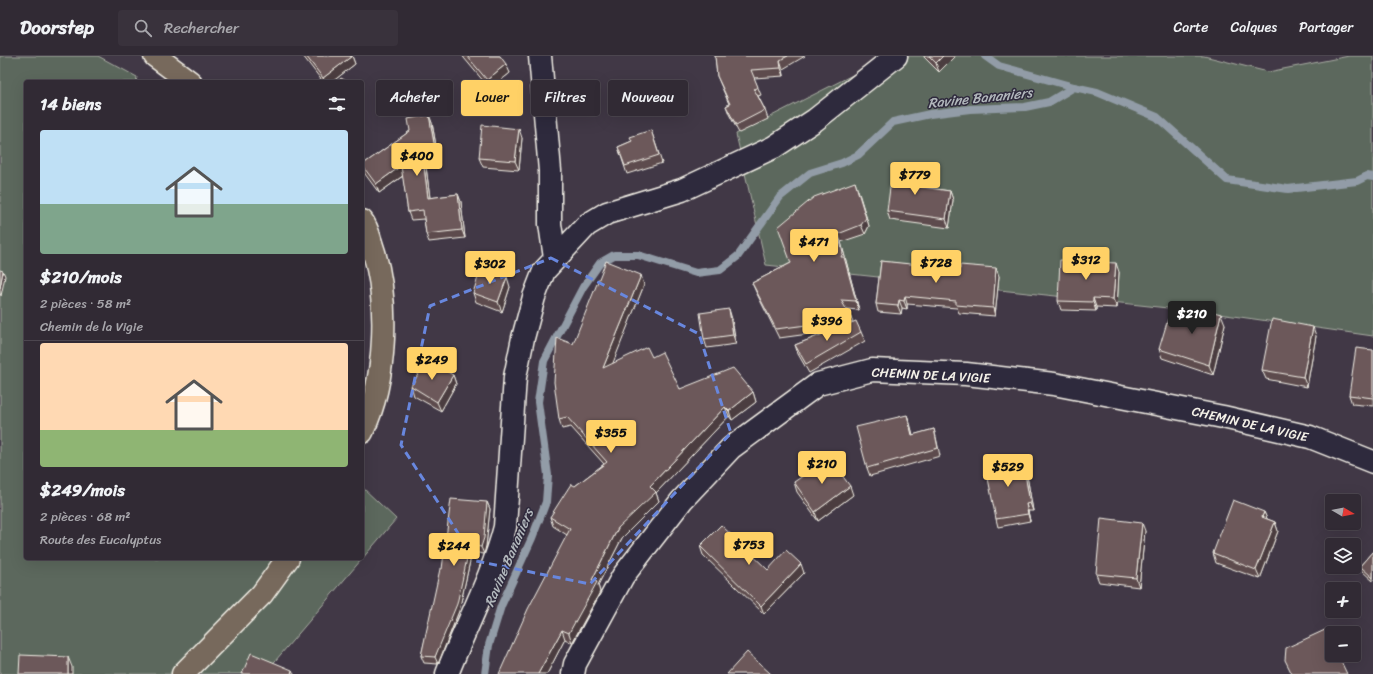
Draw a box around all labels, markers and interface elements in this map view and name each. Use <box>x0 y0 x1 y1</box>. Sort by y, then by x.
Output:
search box <box>118 10 398 46</box>
text: Doorstep <box>20 11 94 44</box>
text: Rechercher <box>164 15 239 41</box>
text: Carte <box>1174 15 1208 40</box>
text: Calques <box>1230 15 1277 40</box>
text: Partager <box>1299 15 1353 40</box>
icon: search <box>132 17 154 39</box>
chip: Acheter <box>376 80 453 116</box>
chip: Louer <box>461 80 523 116</box>
chip: Filtres <box>531 80 600 116</box>
chip: Nouveau <box>608 80 688 116</box>
water label: Ravine Bananiers <box>927 80 1035 116</box>
text: 14 biens <box>40 89 101 119</box>
icon: filters <box>326 93 348 115</box>
pin: $400 <box>393 143 441 177</box>
text: $400 <box>400 144 434 167</box>
icon: home <box>158 156 230 228</box>
pin: $779 <box>891 162 939 196</box>
text: $779 <box>899 163 931 186</box>
pin: $471 <box>790 229 838 263</box>
text: $471 <box>799 230 829 253</box>
pin: $312 <box>1062 247 1110 281</box>
text: $312 <box>1072 248 1100 271</box>
pin: $728 <box>912 250 960 284</box>
pin: $302 <box>466 251 514 285</box>
text: $728 <box>920 251 952 274</box>
text: $302 <box>474 252 506 275</box>
text: $210/mois <box>40 262 122 292</box>
text: 2 pièces · 58 m² <box>40 292 131 315</box>
pin: $210 <box>1168 301 1216 335</box>
text: $210 <box>1177 302 1207 325</box>
pin: $396 <box>803 308 851 342</box>
text: $396 <box>811 309 843 332</box>
text: Chemin de la Vigie <box>40 315 143 338</box>
pin: $249 <box>408 347 456 381</box>
text: $249 <box>416 348 448 371</box>
street label: CHEMIN DE LA VIGIE <box>871 360 992 390</box>
icon: home <box>158 369 230 441</box>
street label: CHEMIN DE LA VIGIE <box>1190 399 1311 449</box>
pin: $355 <box>587 420 635 454</box>
text: $355 <box>595 421 627 444</box>
pin: $210 <box>798 451 846 485</box>
text: $210 <box>807 452 837 475</box>
pin: $529 <box>984 454 1032 488</box>
text: $529 <box>992 455 1024 478</box>
text: $249/mois <box>40 475 125 505</box>
north arrow <box>1325 494 1361 530</box>
map controls <box>1325 494 1361 662</box>
water label: Ravine Bananiers <box>477 503 542 611</box>
text: 2 pièces · 68 m² <box>40 505 130 528</box>
text: Route des Eucalyptus <box>40 528 161 551</box>
pin: $753 <box>725 532 773 566</box>
pin: $244 <box>430 533 478 567</box>
text: $753 <box>733 533 765 556</box>
text: $244 <box>438 534 470 557</box>
button: layers <box>1325 538 1361 574</box>
button: + <box>1325 582 1361 618</box>
button: − <box>1325 626 1361 662</box>

